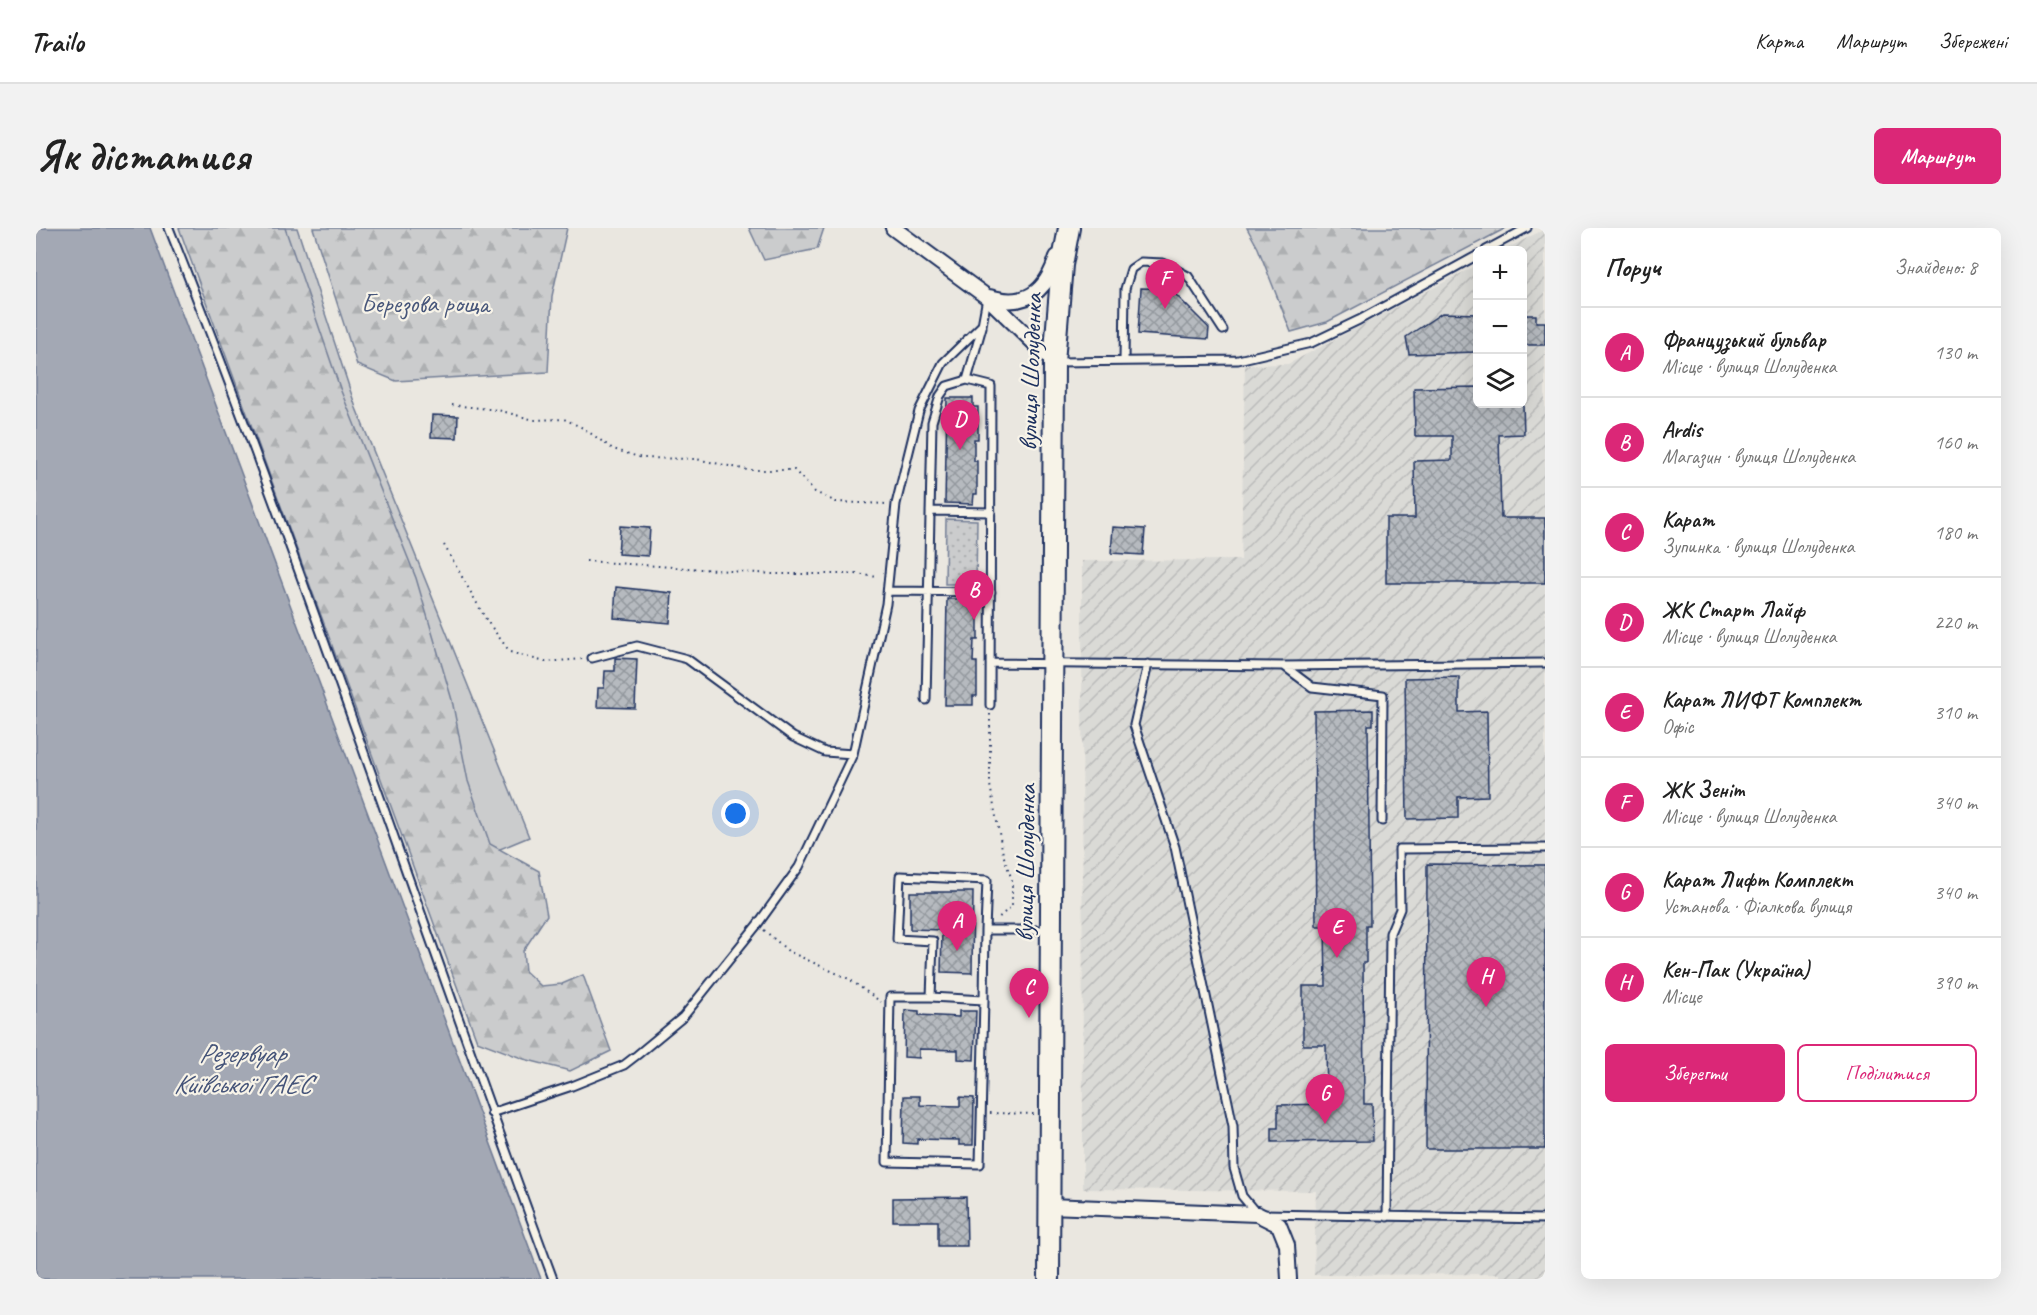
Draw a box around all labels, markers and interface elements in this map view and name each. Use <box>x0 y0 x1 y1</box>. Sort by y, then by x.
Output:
text: Trailo <box>30 24 84 59</box>
text: Карта <box>1755 28 1803 54</box>
text: Маршрут <box>1836 28 1906 54</box>
text: Збережені <box>1939 28 2007 54</box>
button: Маршрут <box>1874 128 2001 184</box>
text: Як дістатися <box>36 130 250 183</box>
map controls <box>1473 246 1527 408</box>
button: + <box>1473 246 1527 300</box>
text: Поруч <box>1605 251 1661 284</box>
text: Знайдено: 8 <box>1895 255 1977 280</box>
pin: F <box>1146 260 1184 309</box>
park label: Березова роща <box>361 287 491 320</box>
street label: вулиця Шолуденка <box>1011 291 1050 451</box>
button: − <box>1473 300 1527 354</box>
text: Французький бульвар <box>1662 326 1826 354</box>
text: A <box>1619 340 1630 365</box>
text: 130 m <box>1934 340 1977 365</box>
button: layers <box>1473 354 1527 408</box>
text: Місце · вулиця Шолуденка <box>1662 354 1836 379</box>
pin: D <box>940 400 980 450</box>
text: Ardis <box>1662 416 1702 444</box>
text: B <box>1619 430 1630 455</box>
text: 160 m <box>1934 430 1977 455</box>
text: Магазин · вулиця Шолуденка <box>1662 444 1855 469</box>
text: Карат <box>1662 506 1714 534</box>
text: C <box>1620 520 1629 545</box>
text: 180 m <box>1934 520 1977 545</box>
text: Зупинка · вулиця Шолуденка <box>1662 534 1854 559</box>
pin: B <box>954 570 994 620</box>
text: ЖК Старт Лайф <box>1662 596 1805 624</box>
text: D <box>1619 610 1630 635</box>
text: 220 m <box>1934 610 1977 635</box>
text: Місце · вулиця Шолуденка <box>1662 624 1836 649</box>
text: Карат ЛИФТ Комплект <box>1662 686 1861 714</box>
text: E <box>1619 700 1630 725</box>
text: 310 m <box>1934 700 1977 725</box>
text: Офіс <box>1662 714 1694 739</box>
text: ЖК Зеніт <box>1662 776 1744 804</box>
street label: вулиця Шолуденка <box>1008 782 1043 942</box>
text: F <box>1620 790 1629 815</box>
text: 340 m <box>1934 790 1977 815</box>
your location <box>721 799 750 828</box>
text: Місце · вулиця Шолуденка <box>1662 804 1836 829</box>
text: Карат Лифт Комплект <box>1662 866 1853 894</box>
text: G <box>1620 880 1629 905</box>
text: 340 m <box>1934 880 1977 905</box>
text: Установа · Фіалкова вулиця <box>1662 894 1851 919</box>
pin: A <box>938 902 976 951</box>
pin: E <box>1318 908 1356 958</box>
text: Кен-Пак (Україна) <box>1662 956 1810 984</box>
pin: H <box>1466 958 1506 1007</box>
pin: C <box>1010 968 1048 1018</box>
text: H <box>1619 970 1630 995</box>
text: 390 m <box>1934 970 1977 995</box>
text: Місце <box>1662 984 1702 1009</box>
water label: Резервуар Київської ГАЕС <box>173 1036 319 1101</box>
button: Зберегти <box>1605 1044 1785 1102</box>
button: Поділитися <box>1797 1044 1977 1102</box>
pin: G <box>1306 1074 1344 1124</box>

